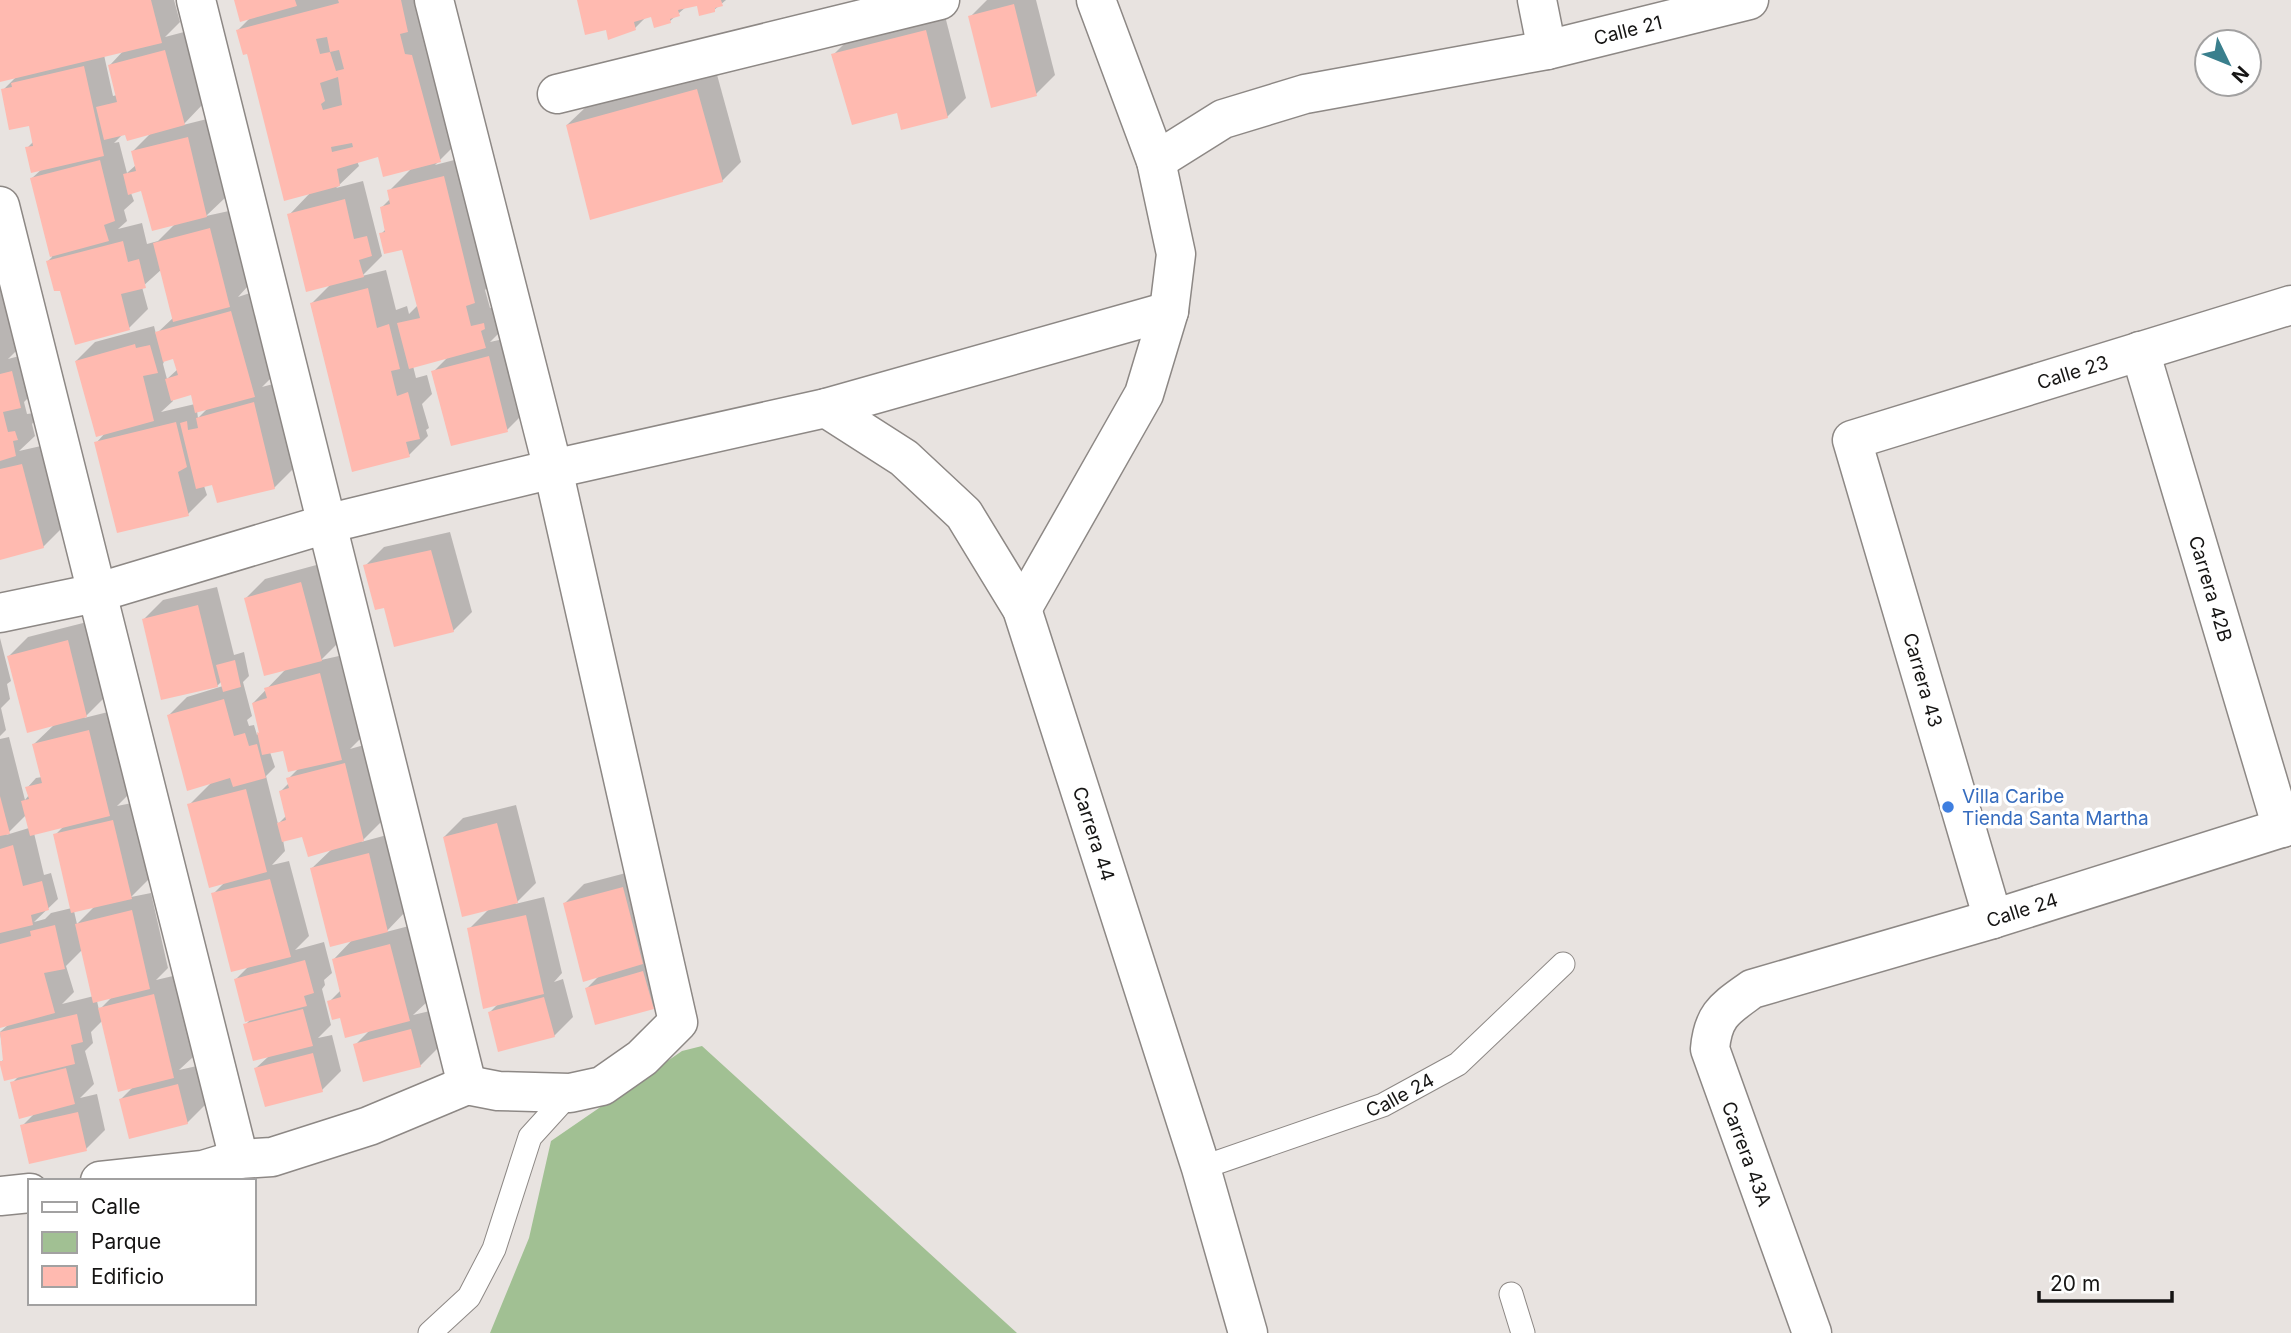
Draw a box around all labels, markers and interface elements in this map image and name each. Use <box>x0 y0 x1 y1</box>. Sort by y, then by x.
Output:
street label: Calle 21 <box>1591 11 1664 50</box>
north arrow <box>2193 28 2263 98</box>
text: N <box>2227 61 2253 87</box>
street label: Calle 23 <box>2034 351 2111 394</box>
street label: Carrera 42B <box>2184 533 2237 645</box>
street label: Carrera 43 <box>1898 630 1947 730</box>
street label: Carrera 44 <box>1068 784 1119 884</box>
place label: Villa Caribe Tienda Santa Martha <box>1962 785 2149 830</box>
marker: Villa Caribe Tienda Santa Martha <box>1940 799 1956 815</box>
street label: Calle 24 <box>1983 888 2061 932</box>
street label: Calle 24 <box>1363 1068 1438 1122</box>
street label: Carrera 43A <box>1717 1098 1776 1210</box>
legend <box>28 1179 256 1305</box>
text: Calle <box>91 1194 141 1219</box>
text: Parque <box>91 1229 161 1254</box>
scale bar <box>2039 1260 2172 1304</box>
text: Edificio <box>91 1264 164 1289</box>
text: 20 m <box>2050 1271 2100 1296</box>

